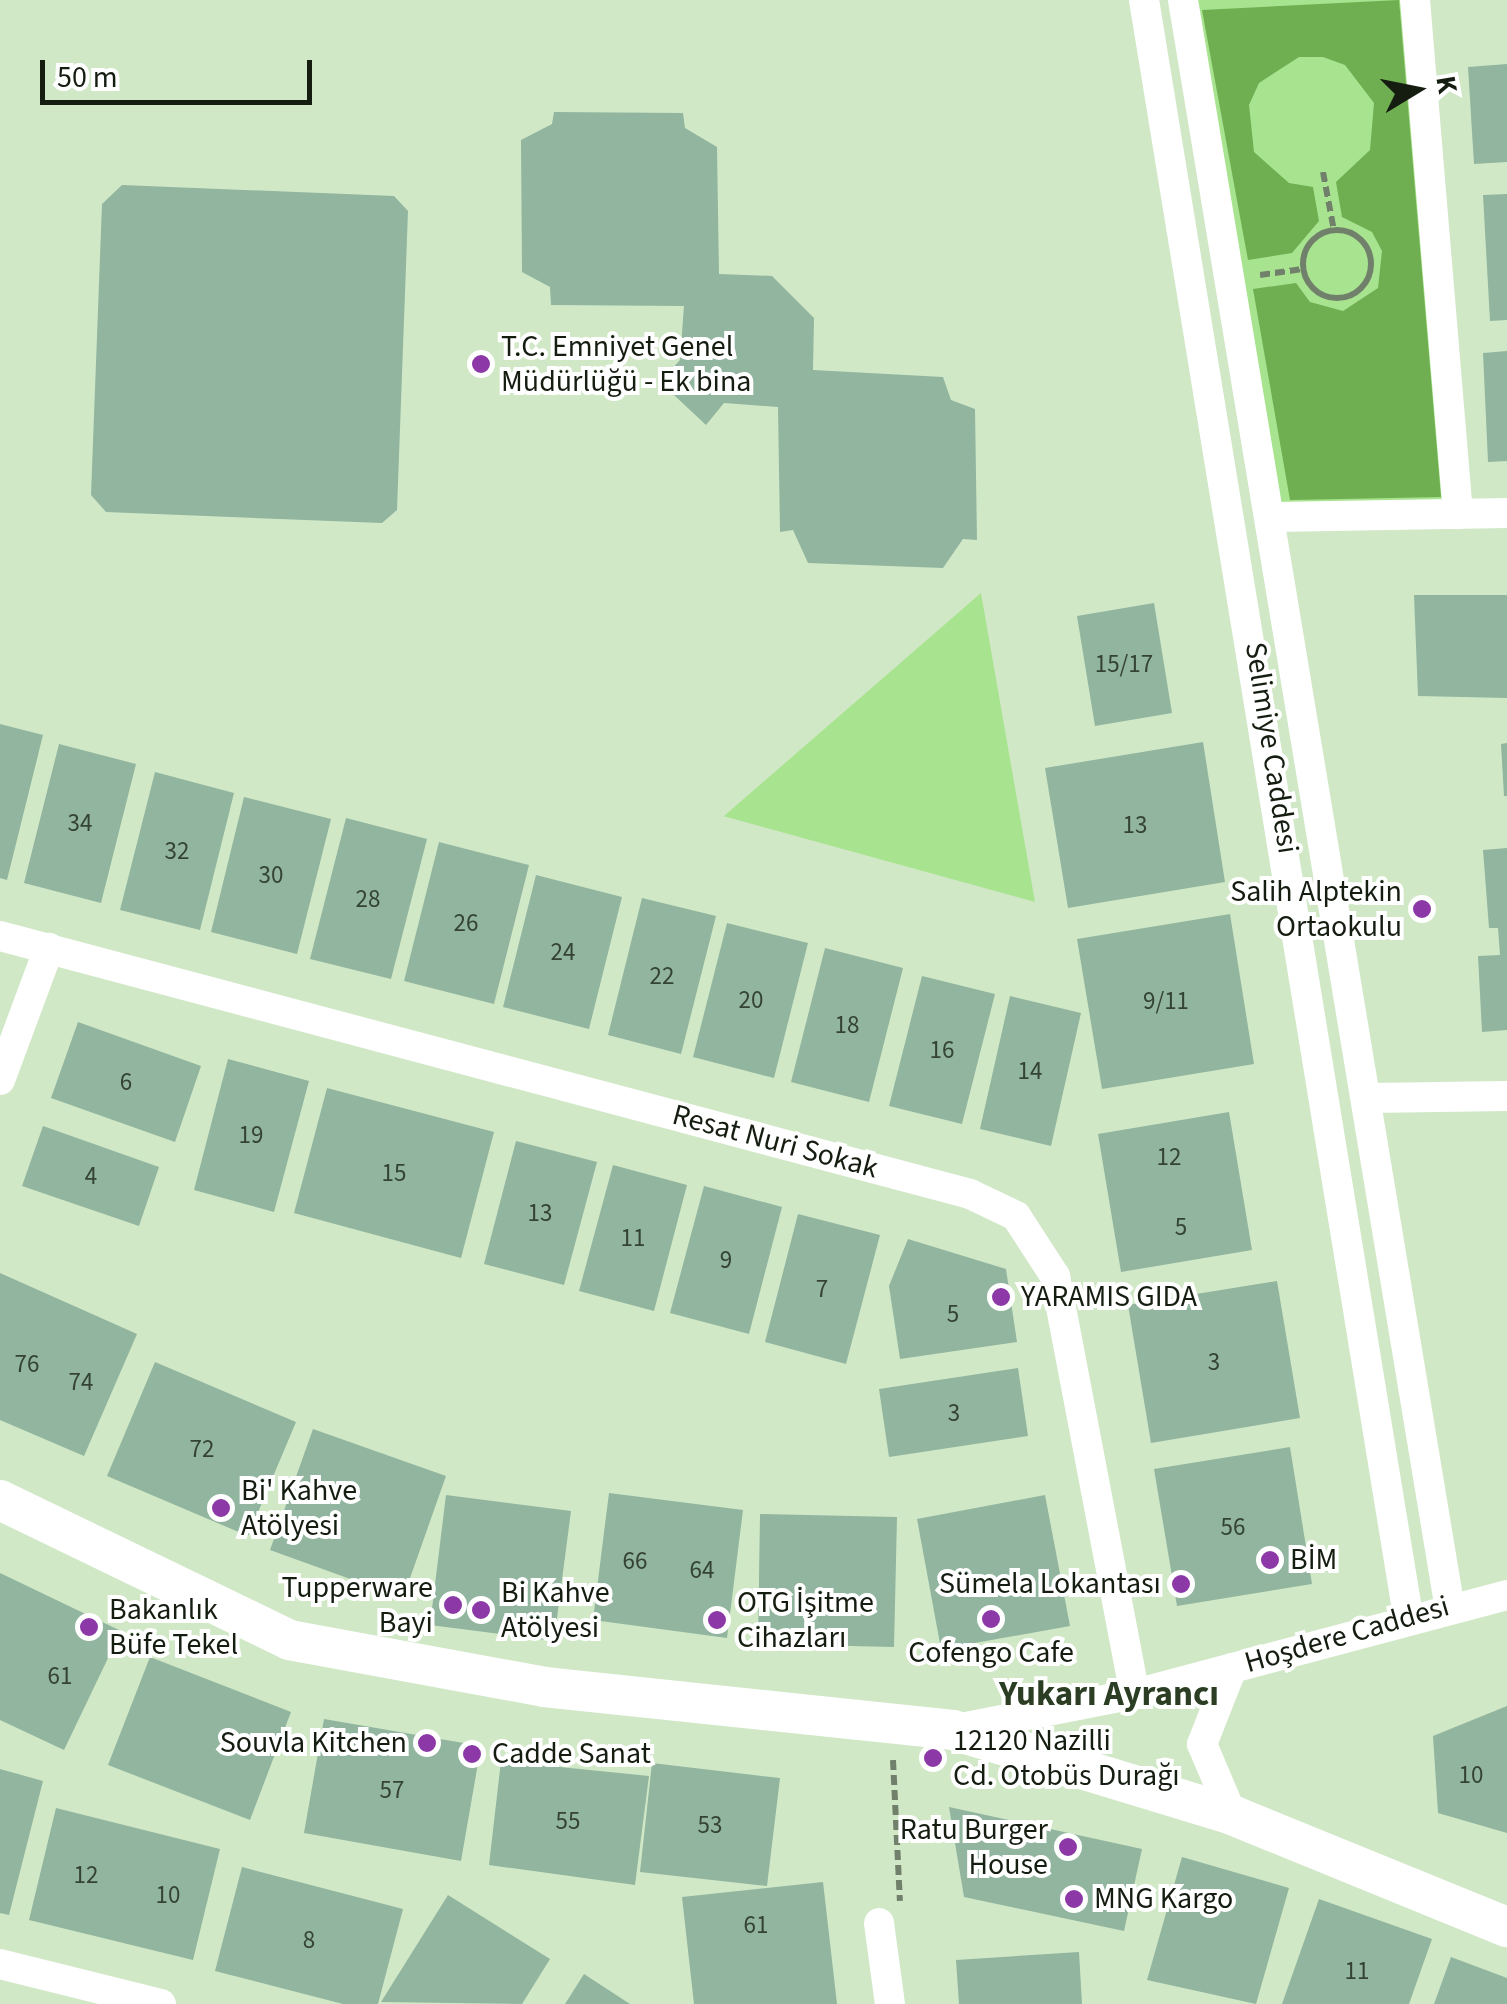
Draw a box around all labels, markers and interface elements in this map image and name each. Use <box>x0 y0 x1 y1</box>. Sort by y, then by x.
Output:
scale bar <box>45 40 318 102</box>
north arrow <box>1367 40 1467 140</box>
text: 50 m <box>57 56 118 99</box>
text: K <box>1425 73 1468 97</box>
place label: T.C. Emniyet Genel Müdürlüğü - Ek bina <box>501 329 751 400</box>
marker: T.C. Emniyet Genel Müdürlüğü - Ek bina <box>470 353 492 375</box>
street label: Selimiye Caddesi <box>1237 640 1305 856</box>
house number: 15/17 <box>1095 649 1153 679</box>
house number: 34 <box>68 808 92 838</box>
house number: 13 <box>1123 810 1147 840</box>
house number: 32 <box>165 836 189 866</box>
house number: 30 <box>259 860 283 890</box>
place label: Salih Alptekin Ortaokulu <box>1230 874 1402 944</box>
house number: 28 <box>356 884 380 914</box>
marker: Salih Alptekin Ortaokulu <box>1411 898 1433 920</box>
house number: 26 <box>454 908 478 938</box>
house number: 24 <box>551 937 575 967</box>
house number: 22 <box>650 961 674 991</box>
house number: 20 <box>739 985 763 1015</box>
house number: 9/11 <box>1143 986 1189 1016</box>
house number: 18 <box>835 1010 859 1040</box>
house number: 16 <box>930 1035 954 1065</box>
house number: 14 <box>1018 1056 1042 1086</box>
house number: 6 <box>120 1067 132 1097</box>
street label: Resat Nuri Sokak <box>668 1097 882 1187</box>
house number: 19 <box>239 1120 263 1150</box>
house number: 12 <box>1157 1142 1181 1172</box>
house number: 15 <box>382 1158 406 1188</box>
house number: 4 <box>85 1161 97 1191</box>
house number: 13 <box>528 1198 552 1228</box>
house number: 5 <box>1175 1212 1187 1242</box>
house number: 11 <box>621 1223 645 1253</box>
house number: 9 <box>720 1245 732 1275</box>
house number: 7 <box>816 1274 828 1304</box>
place label: YARAMIS GIDA <box>1021 1279 1197 1315</box>
marker: YARAMIS GIDA <box>990 1286 1012 1308</box>
house number: 5 <box>947 1299 959 1329</box>
house number: 3 <box>1208 1347 1220 1377</box>
house number: 76 <box>15 1349 39 1379</box>
house number: 74 <box>69 1367 93 1397</box>
house number: 3 <box>948 1398 960 1428</box>
house number: 72 <box>190 1434 214 1464</box>
place label: Bi' Kahve Atölyesi <box>241 1473 357 1544</box>
marker: Bi' Kahve Atölyesi <box>210 1497 232 1519</box>
house number: 56 <box>1221 1512 1245 1542</box>
place label: BİM <box>1290 1542 1337 1578</box>
house number: 66 <box>623 1546 647 1576</box>
marker: BİM <box>1259 1549 1281 1571</box>
house number: 64 <box>690 1555 714 1585</box>
place label: Sümela Lokantası <box>939 1566 1161 1602</box>
place label: Tupperware Bayi <box>281 1570 433 1640</box>
marker: Sümela Lokantası <box>1170 1573 1192 1595</box>
place label: Bi Kahve Atölyesi <box>501 1575 610 1646</box>
place label: OTG İşitme Cihazları <box>737 1585 874 1656</box>
street label: Hoşdere Caddesi <box>1241 1589 1453 1681</box>
place label: Bakanlık Büfe Tekel <box>109 1592 238 1662</box>
marker: Tupperware Bayi <box>442 1594 464 1616</box>
marker: Bi Kahve Atölyesi <box>470 1599 492 1621</box>
marker: Cofengo Cafe <box>980 1608 1002 1630</box>
marker: OTG İşitme Cihazları <box>706 1609 728 1631</box>
marker: Bakanlık Büfe Tekel <box>78 1616 100 1638</box>
place label: Cofengo Cafe <box>908 1635 1074 1671</box>
house number: 61 <box>48 1661 72 1691</box>
district label: Yukarı Ayrancı <box>999 1673 1219 1715</box>
place label: 12120 Nazilli Cd. Otobüs Durağı <box>953 1723 1180 1794</box>
place label: Souvla Kitchen <box>220 1725 407 1761</box>
marker: Souvla Kitchen <box>416 1732 438 1754</box>
place label: Cadde Sanat <box>492 1736 651 1772</box>
marker: Cadde Sanat <box>461 1743 483 1765</box>
marker: 12120 Nazilli Cd. Otobüs Durağı <box>922 1747 944 1769</box>
house number: 10 <box>1459 1760 1483 1790</box>
house number: 57 <box>380 1775 404 1805</box>
house number: 55 <box>556 1806 580 1836</box>
house number: 53 <box>698 1810 722 1840</box>
place label: Ratu Burger House <box>900 1812 1048 1882</box>
marker: Ratu Burger House <box>1057 1836 1079 1858</box>
house number: 12 <box>74 1860 98 1890</box>
house number: 10 <box>156 1880 180 1910</box>
place label: MNG Kargo <box>1094 1881 1233 1917</box>
marker: MNG Kargo <box>1063 1888 1085 1910</box>
house number: 61 <box>744 1910 768 1940</box>
house number: 8 <box>303 1925 315 1955</box>
house number: 11 <box>1345 1956 1369 1986</box>

